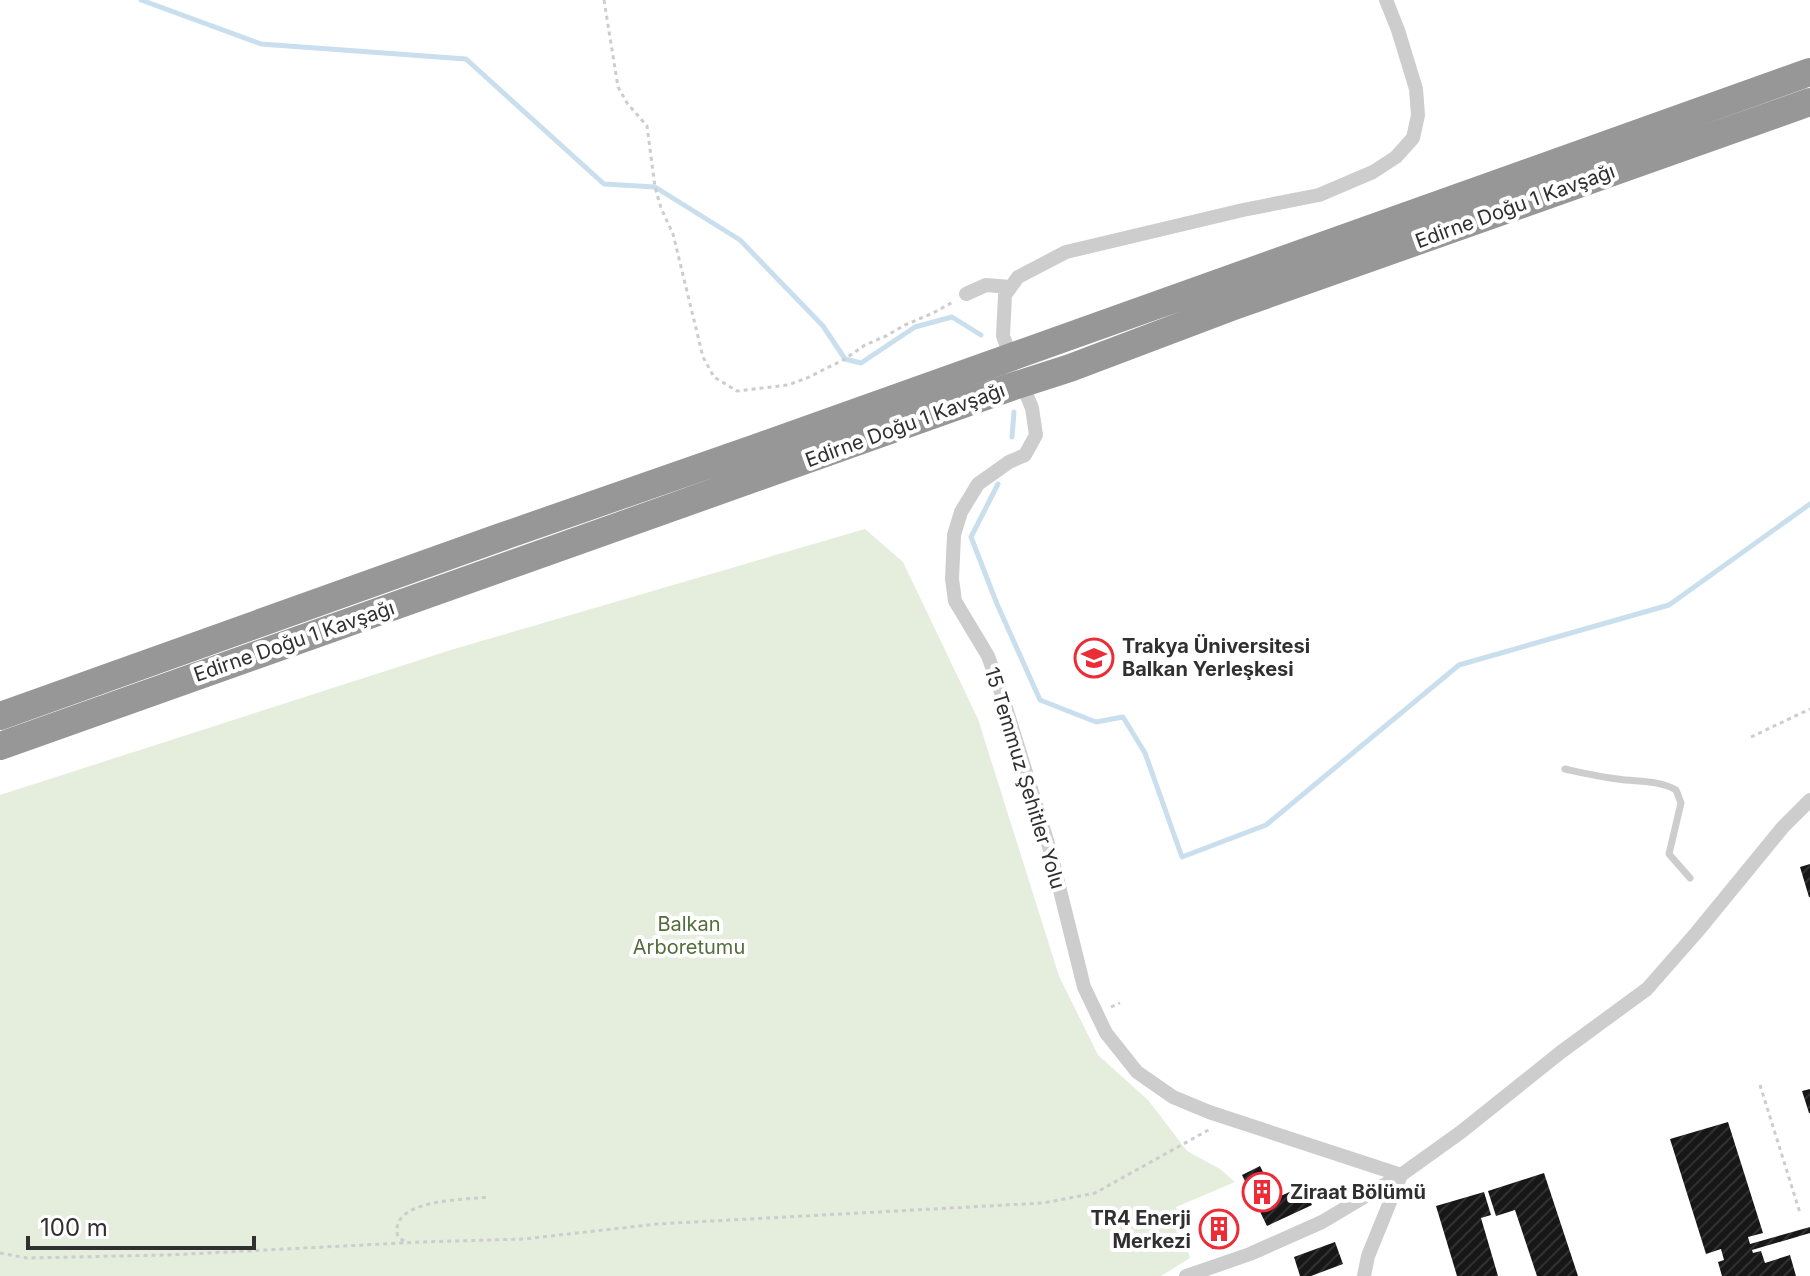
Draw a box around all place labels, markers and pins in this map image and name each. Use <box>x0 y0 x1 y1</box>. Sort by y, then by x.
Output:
place label: Trakya Üniversitesi Balkan Yerleşkesi <box>1122 634 1310 681</box>
school or university icon: Trakya Üniversitesi Balkan Yerleşkesi <box>1073 637 1115 679</box>
building icon: Ziraat Bölümü <box>1241 1171 1283 1213</box>
place label: Ziraat Bölümü <box>1290 1180 1426 1204</box>
place label: TR4 Enerji Merkezi <box>1090 1206 1191 1253</box>
building icon: TR4 Enerji Merkezi <box>1198 1208 1240 1250</box>

